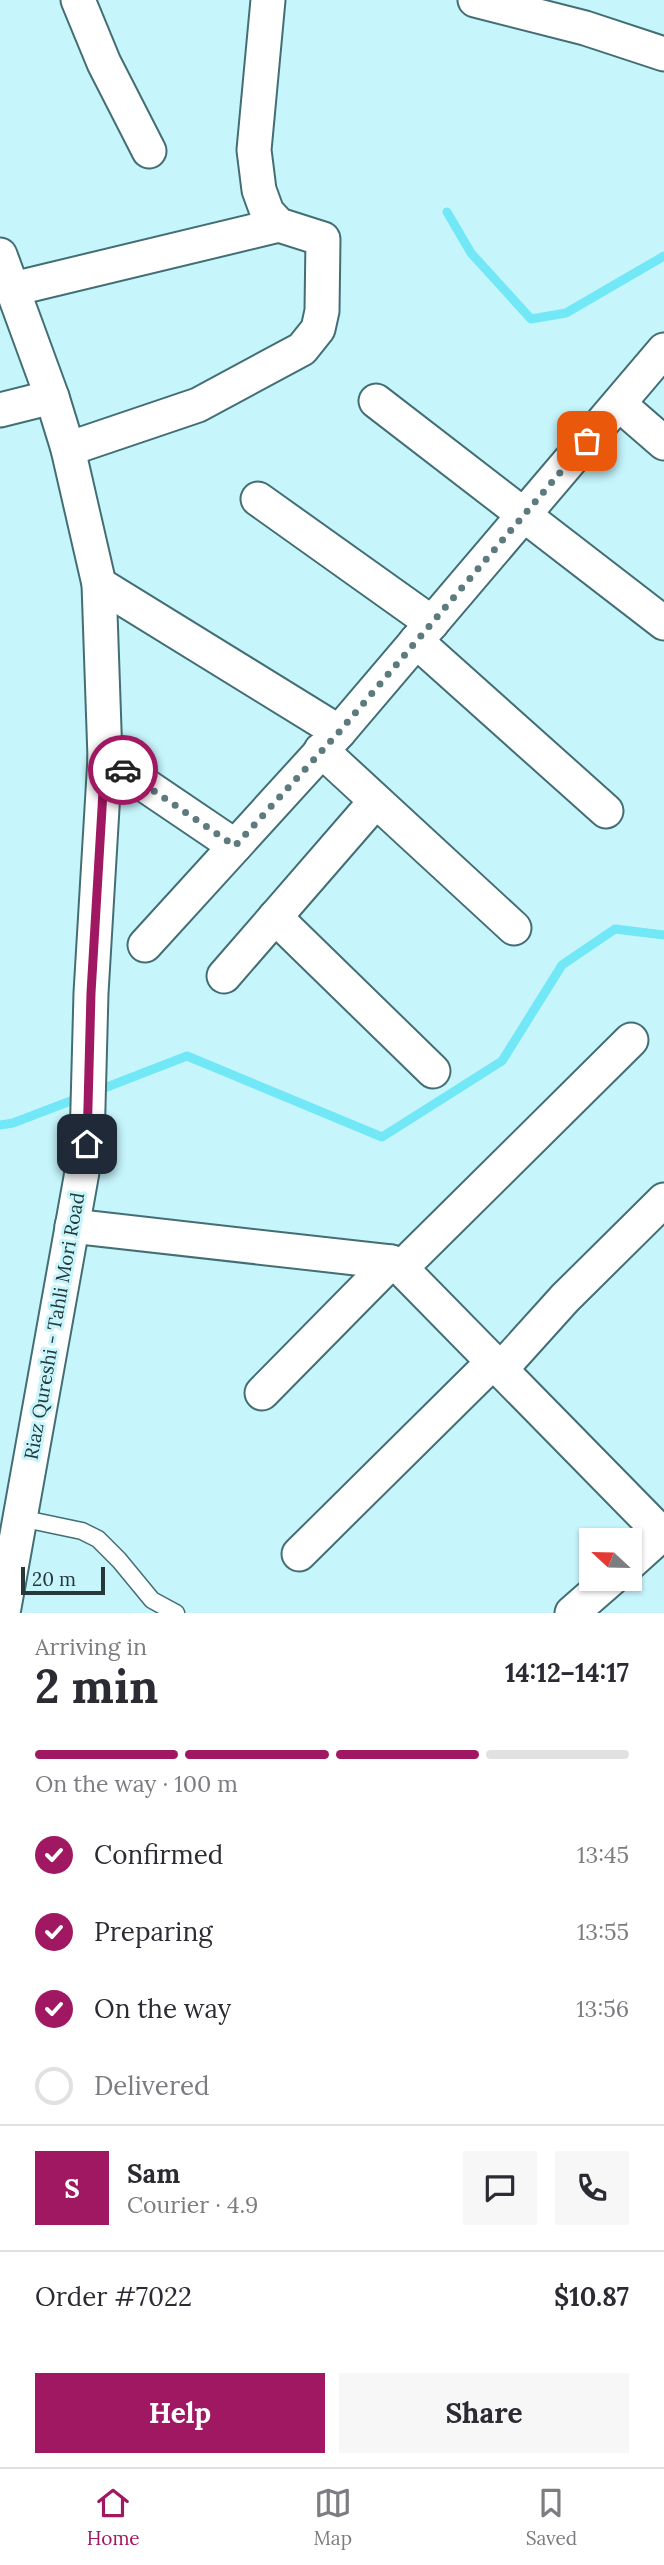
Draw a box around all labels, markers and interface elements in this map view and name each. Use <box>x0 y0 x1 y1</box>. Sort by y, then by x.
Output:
pin <box>557 411 617 471</box>
icon: bag <box>568 422 606 460</box>
courier <box>88 735 158 805</box>
icon: car <box>104 751 142 789</box>
pin <box>57 1114 117 1174</box>
icon: home <box>68 1125 106 1163</box>
street label: Riaz Qureshi - Tahli Mori Road <box>19 1191 89 1461</box>
north arrow <box>579 1528 642 1591</box>
map controls <box>579 1528 642 1591</box>
scale bar <box>21 1564 105 1596</box>
text: 20 m <box>32 1567 76 1591</box>
text: Arriving in <box>35 1632 147 1661</box>
text: 14:12–14:17 <box>505 1656 629 1689</box>
text: 2 min <box>35 1657 158 1716</box>
text: On the way · 100 m <box>35 1769 238 1798</box>
icon: check <box>35 1836 73 1874</box>
text: Confirmed <box>94 1838 223 1871</box>
text: 13:45 <box>577 1840 629 1869</box>
icon: check <box>35 1913 73 1951</box>
text: Preparing <box>94 1915 213 1948</box>
text: 13:55 <box>577 1917 629 1946</box>
icon: check <box>35 1990 73 2028</box>
text: On the way <box>94 1992 231 2025</box>
text: 13:56 <box>576 1994 629 2023</box>
text: Delivered <box>94 2069 210 2102</box>
button: chat <box>463 2151 537 2225</box>
button: phone <box>555 2151 629 2225</box>
text: Sam <box>127 2157 180 2190</box>
text: S <box>64 2172 80 2205</box>
text: Courier · 4.9 <box>127 2190 258 2219</box>
text: Order #7022 <box>35 2280 192 2313</box>
text: $10.87 <box>554 2280 629 2313</box>
button: Help <box>35 2373 325 2453</box>
button: Share <box>339 2373 629 2453</box>
tab: Home <box>87 2484 140 2550</box>
tab: Map <box>313 2484 352 2550</box>
tab: Saved <box>526 2484 577 2550</box>

